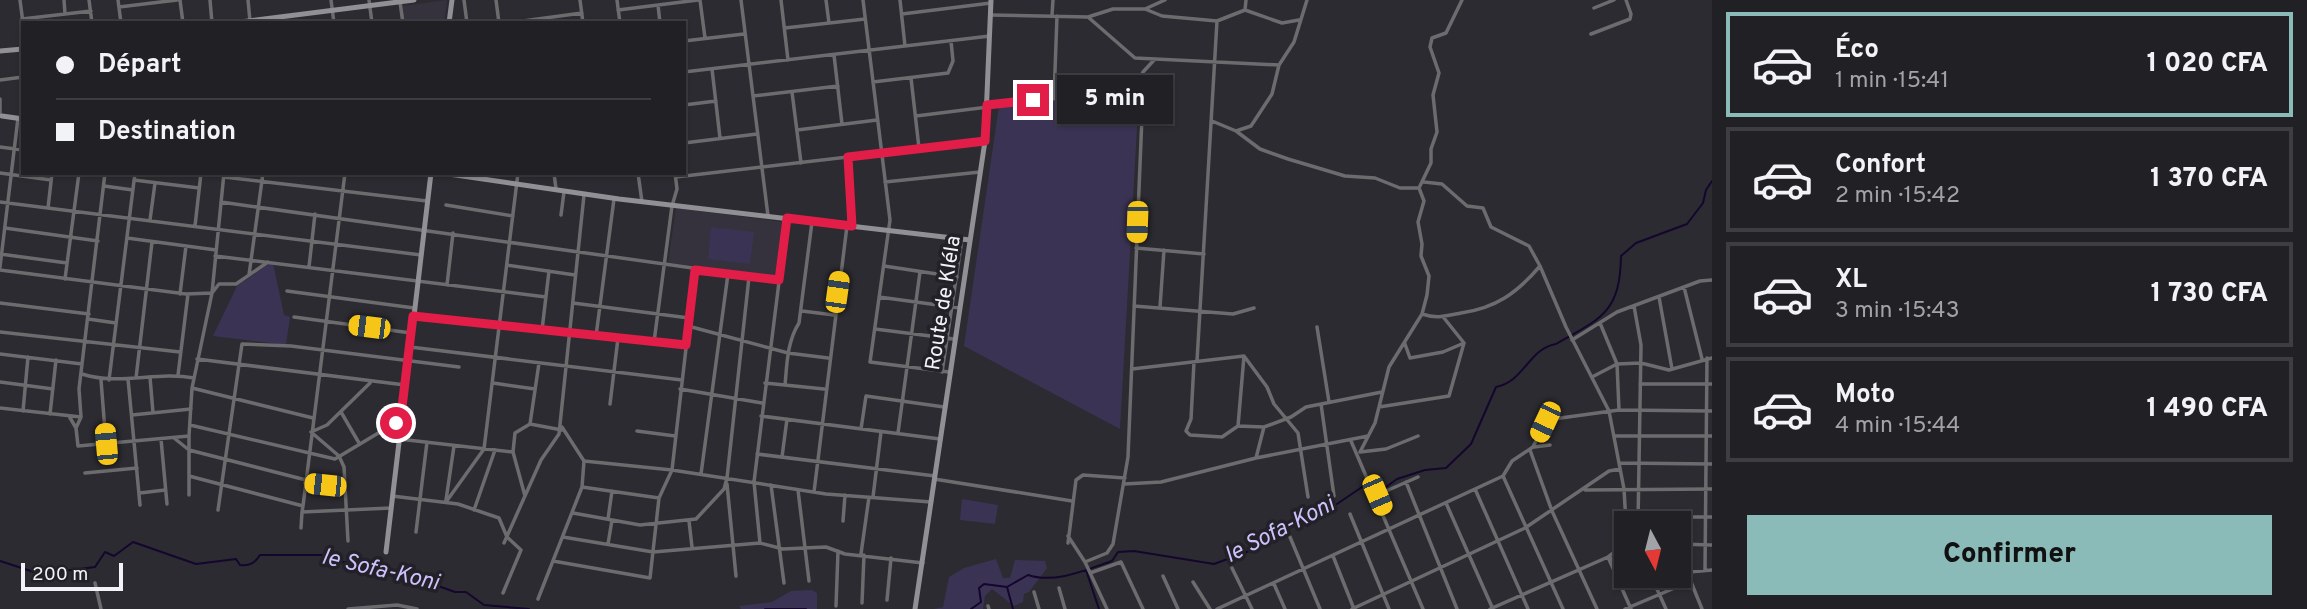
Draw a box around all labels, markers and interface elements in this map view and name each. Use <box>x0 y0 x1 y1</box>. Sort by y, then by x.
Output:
icon: car <box>1751 33 1814 96</box>
text: Éco <box>1835 34 1879 67</box>
text: 1 020 CFA <box>2147 48 2268 81</box>
text: Départ <box>98 49 182 82</box>
text: 1 min · 15:41 <box>1835 67 1949 96</box>
callout: 5 min <box>1058 76 1173 124</box>
route end <box>1017 84 1049 116</box>
text: 5 min <box>1085 85 1145 114</box>
text: Destination <box>98 116 236 149</box>
icon: car <box>1751 148 1814 211</box>
text: Confort <box>1835 149 1926 182</box>
text: 1 370 CFA <box>2150 163 2268 196</box>
text: 2 min · 15:42 <box>1835 182 1960 211</box>
car <box>1126 201 1149 243</box>
street label: Route de Kléla <box>920 234 968 372</box>
icon: car <box>1751 263 1814 326</box>
text: XL <box>1835 264 1867 297</box>
car <box>824 270 851 314</box>
text: 1 730 CFA <box>2151 278 2268 311</box>
text: 3 min · 15:43 <box>1835 297 1960 326</box>
car <box>347 314 392 340</box>
icon: car <box>1751 378 1814 441</box>
text: Moto <box>1835 379 1895 412</box>
text: 1 490 CFA <box>2146 393 2268 426</box>
car <box>1527 399 1564 445</box>
route start <box>380 407 412 439</box>
text: 4 min · 15:44 <box>1835 412 1960 441</box>
car <box>94 422 119 466</box>
car <box>304 472 347 498</box>
car <box>1360 472 1395 518</box>
water label: le Sofa-Koni <box>1220 490 1341 571</box>
north arrow <box>1614 511 1690 588</box>
map controls <box>1614 511 1691 588</box>
button: Confirmer <box>1747 515 2272 595</box>
water label: le Sofa-Koni <box>319 543 443 599</box>
scale bar <box>21 560 122 592</box>
text: 200 m <box>32 563 88 587</box>

